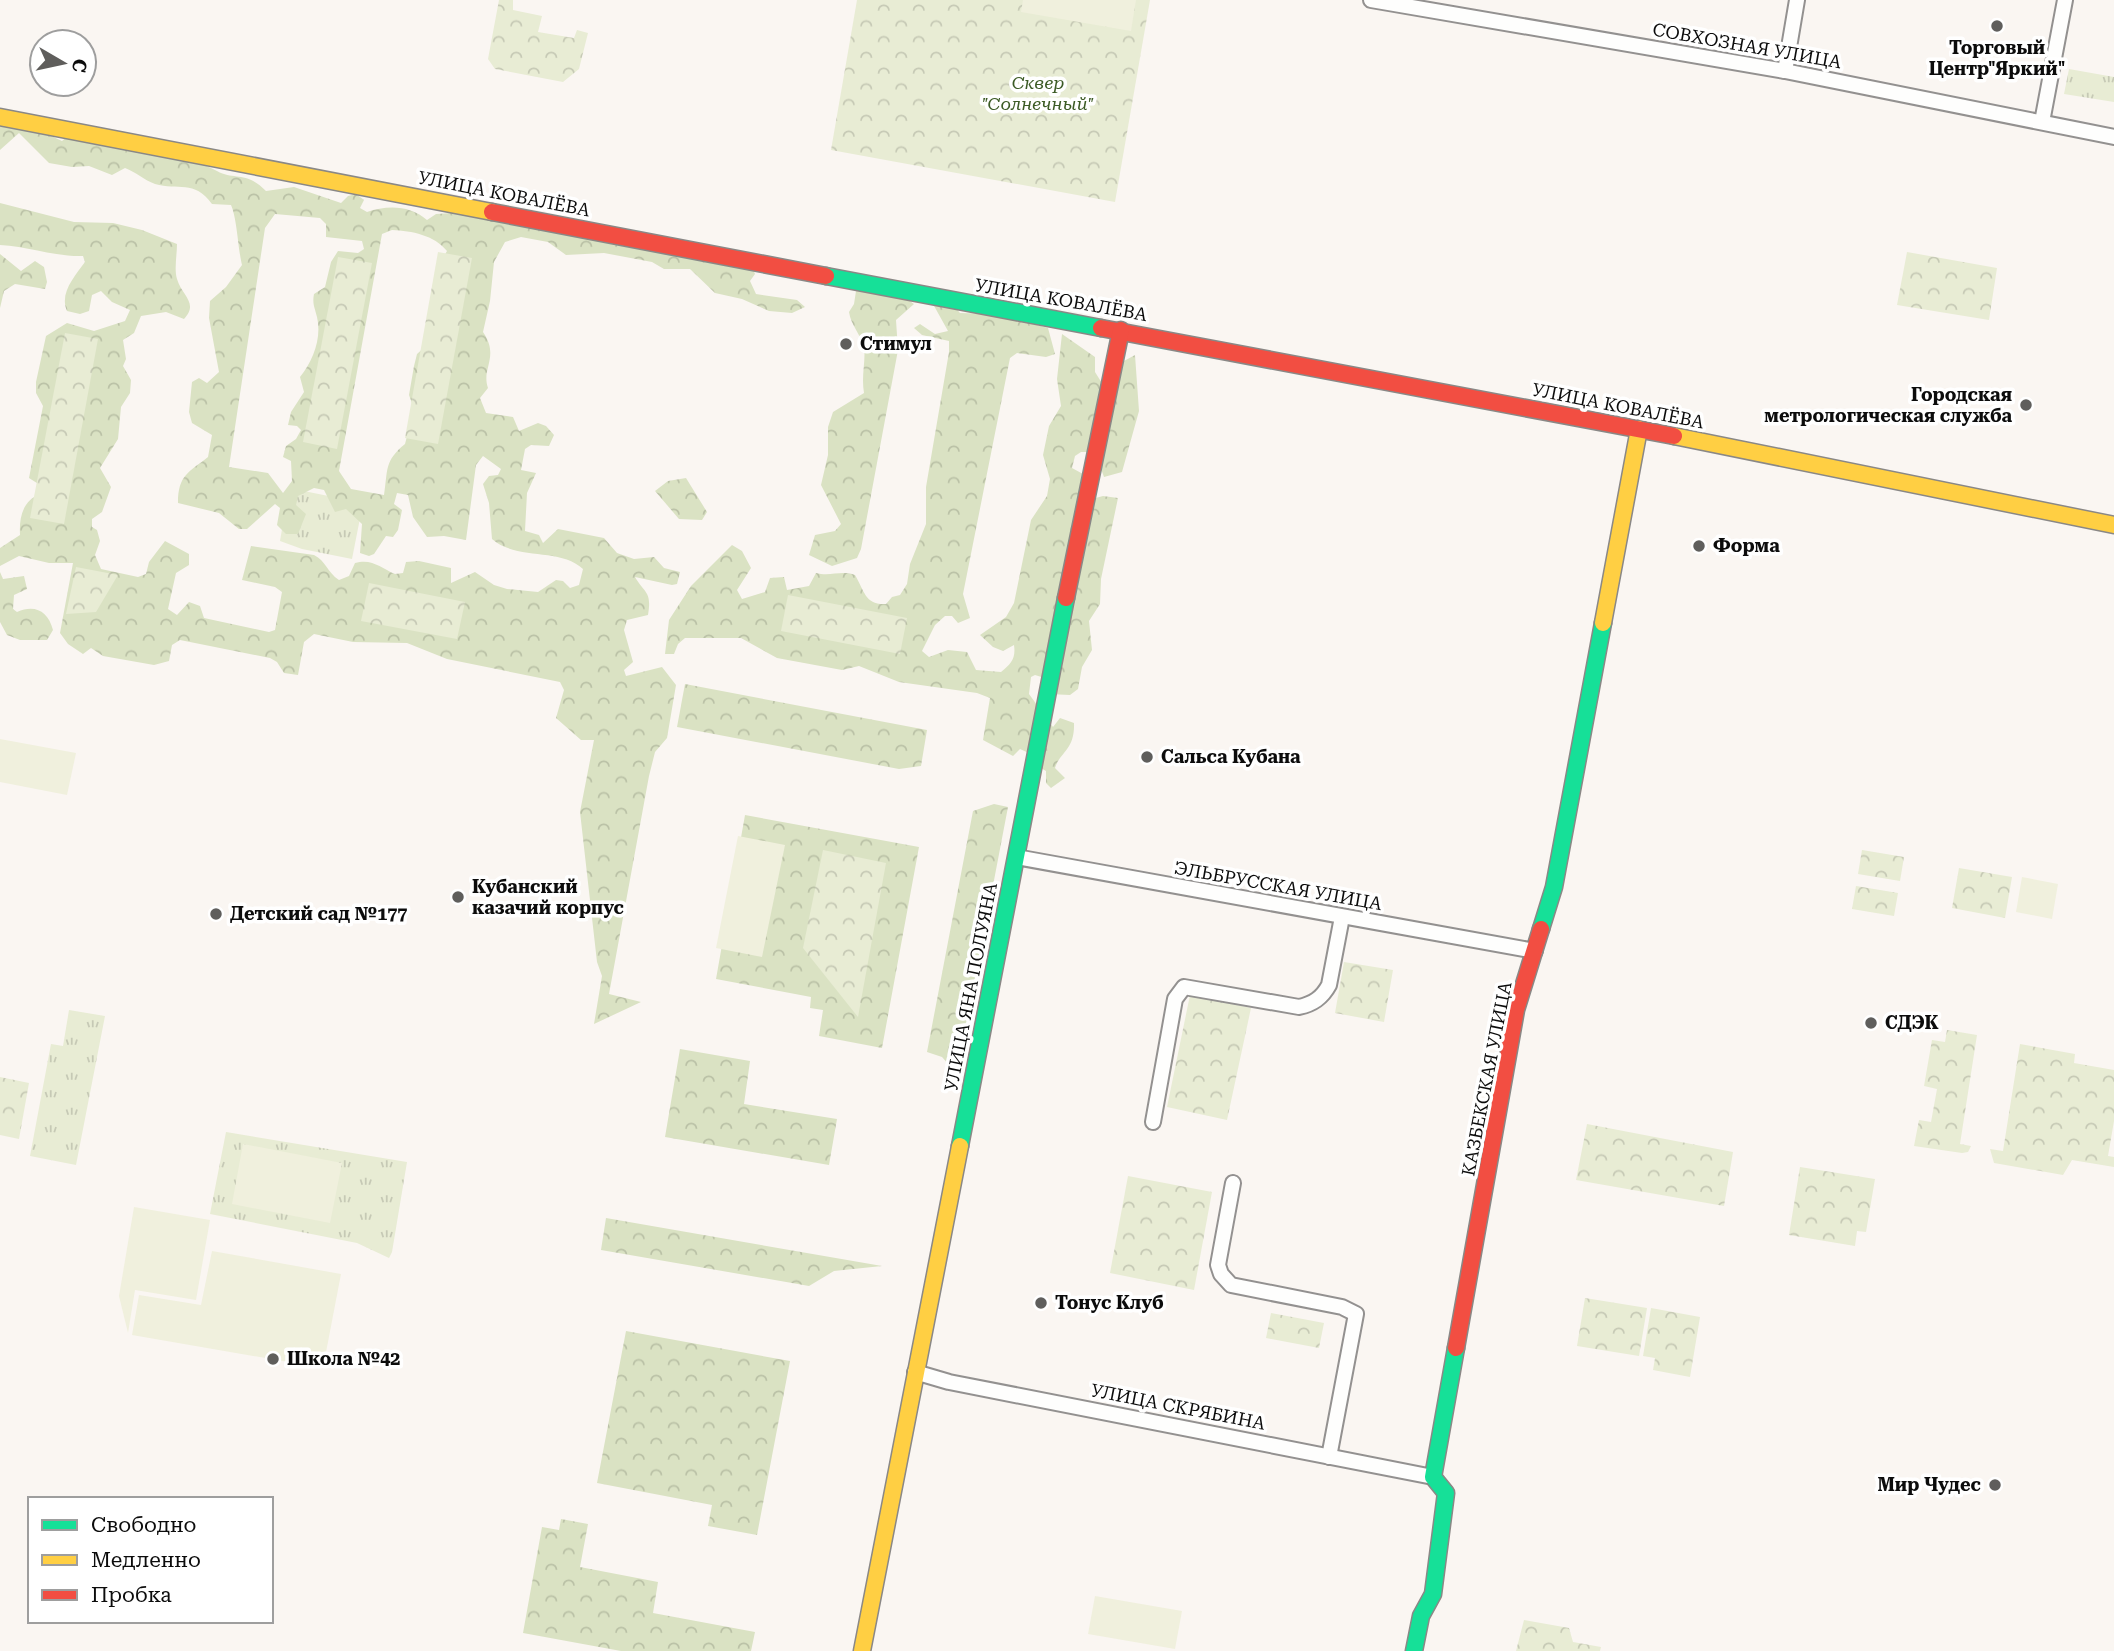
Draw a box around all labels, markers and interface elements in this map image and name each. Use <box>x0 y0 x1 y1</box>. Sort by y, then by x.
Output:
marker: Торговый Центр"Яркий" <box>1989 18 2005 34</box>
street label: СОВХОЗНАЯ УЛИЦА <box>1651 19 1843 73</box>
north arrow <box>28 28 98 98</box>
place label: Торговый Центр"Яркий" <box>1929 37 2065 79</box>
text: С <box>67 57 92 74</box>
park label: Сквер "Солнечный" <box>982 72 1094 114</box>
street label: УЛИЦА КОВАЛЁВА <box>416 167 592 221</box>
street label: УЛИЦА КОВАЛЁВА <box>973 274 1149 325</box>
place label: Стимул <box>860 333 932 354</box>
marker: Стимул <box>838 336 854 352</box>
street label: УЛИЦА КОВАЛЁВА <box>1530 379 1706 433</box>
place label: Городская метрологическая служба <box>1764 384 2012 426</box>
marker: Городская метрологическая служба <box>2018 397 2034 413</box>
place label: Форма <box>1713 535 1780 556</box>
marker: Форма <box>1691 538 1707 554</box>
place label: Сальса Кубана <box>1161 746 1301 767</box>
marker: Сальса Кубана <box>1139 749 1155 765</box>
street label: ЭЛЬБРУССКАЯ УЛИЦА <box>1172 857 1384 914</box>
place label: Кубанский казачий корпус <box>472 876 624 918</box>
street label: УЛИЦА ЯНА ПОЛУЯНА <box>940 880 1001 1093</box>
marker: Кубанский казачий корпус <box>450 889 466 905</box>
place label: Детский сад №177 <box>230 903 407 924</box>
marker: Детский сад №177 <box>208 906 224 922</box>
street label: КАЗБЕКСКАЯ УЛИЦА <box>1457 980 1516 1178</box>
place label: СДЭК <box>1885 1012 1939 1033</box>
marker: СДЭК <box>1863 1015 1879 1031</box>
place label: Тонус Клуб <box>1055 1292 1164 1313</box>
marker: Тонус Клуб <box>1033 1295 1049 1311</box>
place label: Школа №42 <box>287 1348 400 1369</box>
marker: Школа №42 <box>265 1351 281 1367</box>
street label: УЛИЦА СКРЯБИНА <box>1089 1379 1267 1434</box>
place label: Мир Чудес <box>1877 1474 1981 1495</box>
marker: Мир Чудес <box>1987 1477 2003 1493</box>
legend <box>28 1497 273 1623</box>
text: Свободно <box>91 1513 197 1537</box>
text: Медленно <box>91 1548 201 1572</box>
text: Пробка <box>91 1583 172 1607</box>

